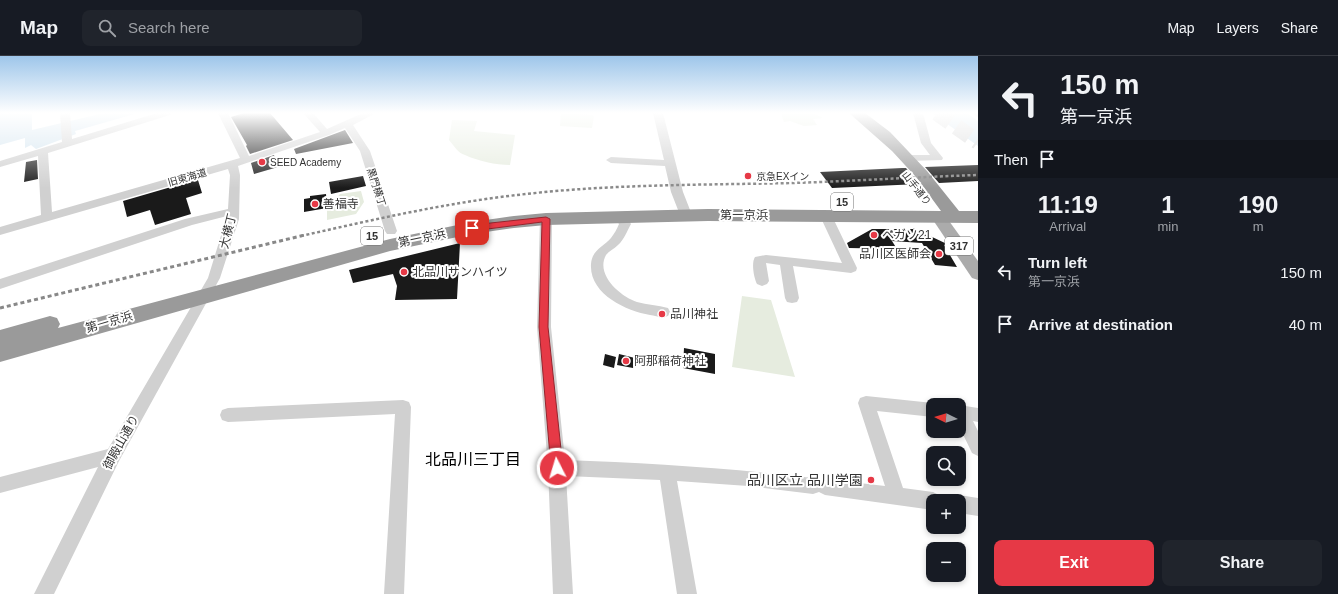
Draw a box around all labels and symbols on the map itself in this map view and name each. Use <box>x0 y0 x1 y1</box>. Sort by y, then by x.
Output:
marker: SEED Academy <box>257 157 267 167</box>
place label: SEED Academy <box>270 157 341 168</box>
street label: 黒門横丁 <box>365 166 388 208</box>
street label: 旧東海道 <box>166 167 208 188</box>
street label: 山手通り <box>900 169 933 207</box>
marker: 京急EXイン <box>743 171 753 181</box>
place label: 京急EXイン <box>756 171 809 182</box>
road number: 15 <box>831 193 853 211</box>
place label: 善福寺 <box>323 197 359 211</box>
marker: 善福寺 <box>310 199 320 209</box>
street label: 第一京浜 <box>720 208 768 222</box>
pin <box>455 211 489 245</box>
street label: 大横丁 <box>217 212 239 250</box>
street label: 第一京浜 <box>397 226 447 250</box>
road number: 15 <box>361 227 383 245</box>
place label: ペガソ21 <box>882 228 932 242</box>
marker: ペガソ21 <box>869 230 879 240</box>
road number: 317 <box>945 237 973 255</box>
place label: 品川区医師会 <box>859 247 931 261</box>
marker: 品川区医師会 <box>934 249 944 259</box>
place label: 北品川サンハイツ <box>412 265 508 279</box>
marker: 北品川サンハイツ <box>399 267 409 277</box>
place label: 品川神社 <box>670 307 718 321</box>
street label: 第一京浜 <box>84 309 134 335</box>
marker: 品川神社 <box>657 309 667 319</box>
place label: 阿那稲荷神社 <box>634 354 706 368</box>
marker: 阿那稲荷神社 <box>621 356 631 366</box>
north arrow <box>926 398 966 438</box>
street label: 御殿山通り <box>100 412 142 472</box>
position arrow <box>536 447 578 489</box>
district label: 北品川三丁目 <box>425 451 521 468</box>
place label: 品川区立 品川学園 <box>747 472 863 488</box>
marker: 品川区立 品川学園 <box>866 475 876 485</box>

